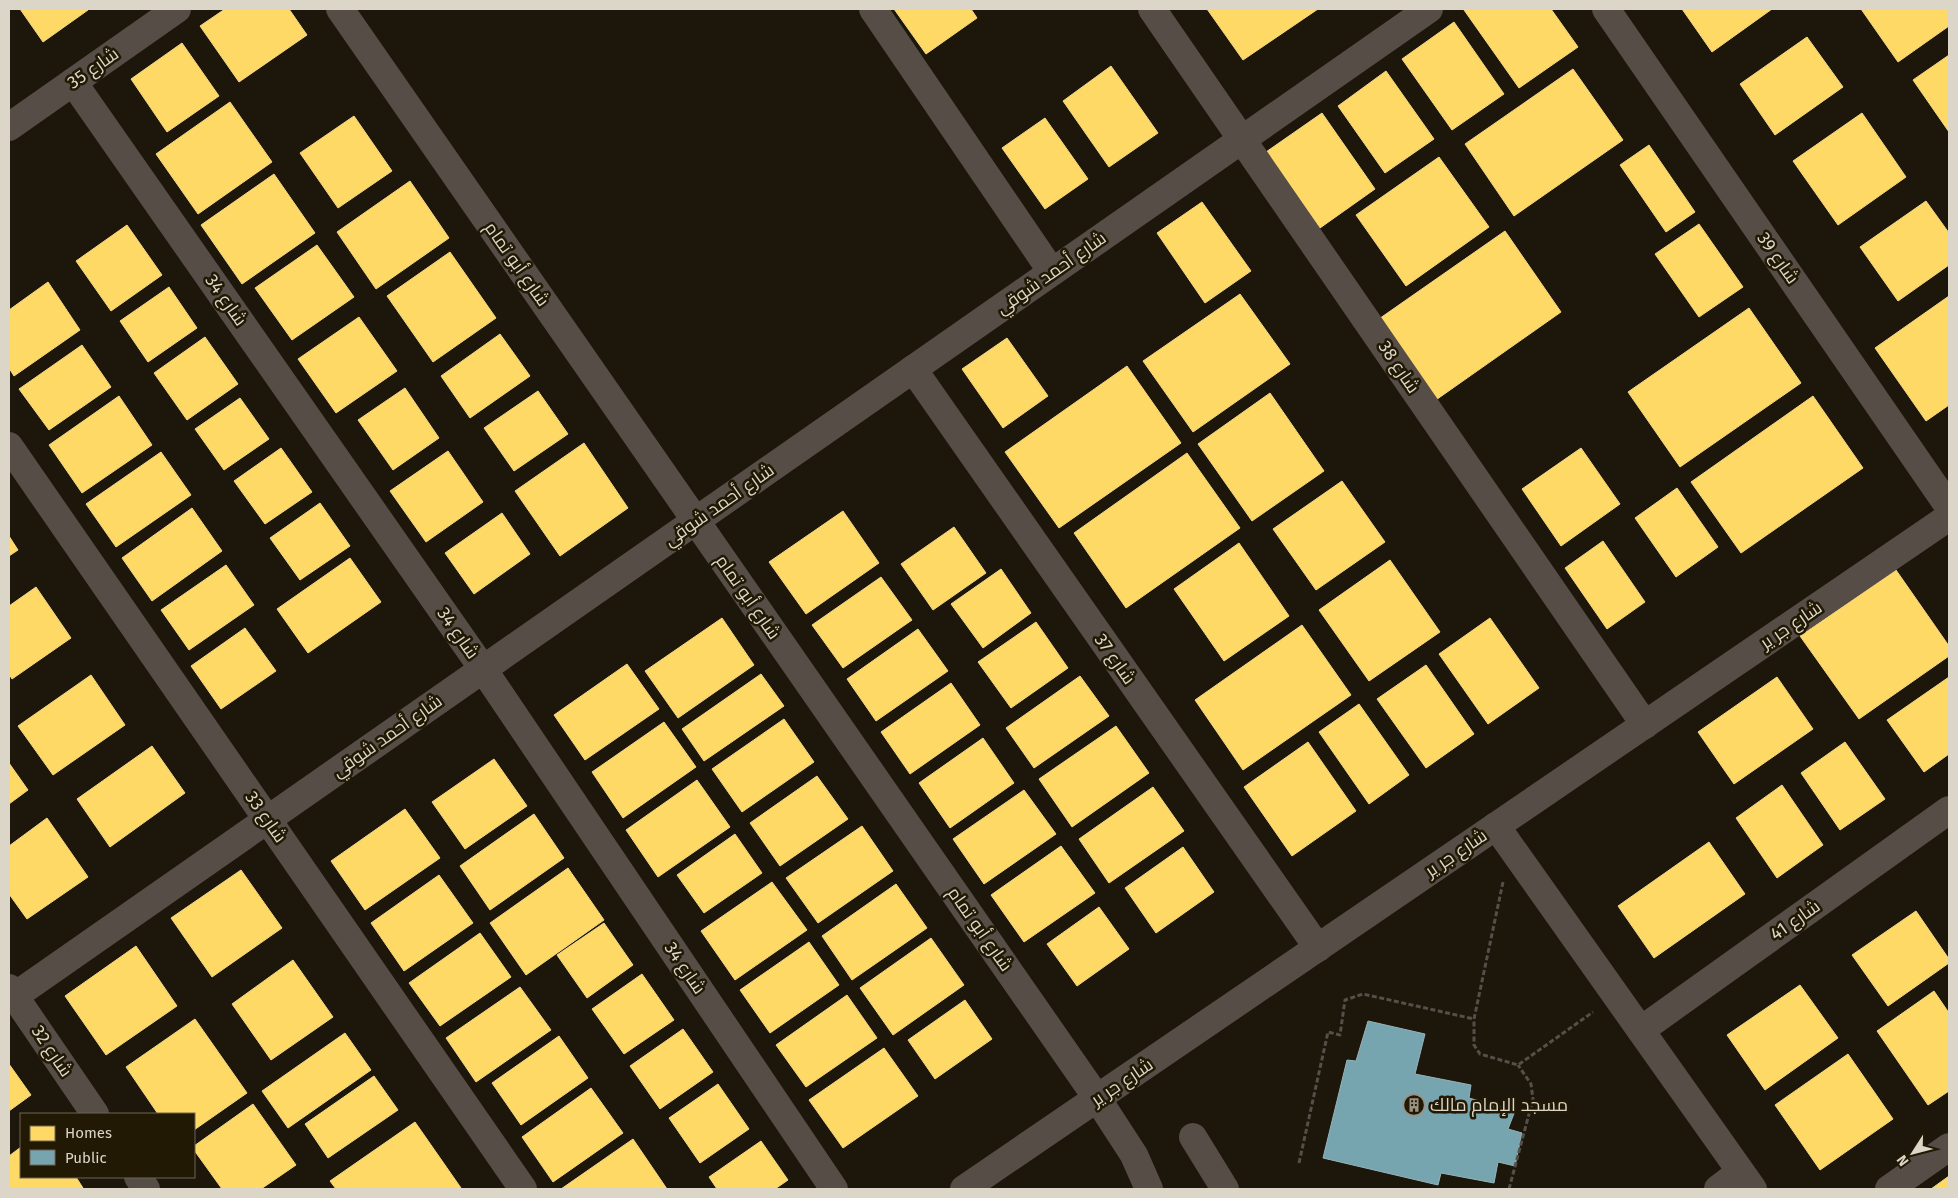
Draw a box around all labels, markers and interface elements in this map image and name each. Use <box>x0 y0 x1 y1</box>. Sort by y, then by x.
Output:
street label: شارع 35 <box>63 42 123 94</box>
street label: شارع أبو تمام <box>479 218 554 311</box>
street label: شارع أحمد شوقي <box>992 227 1112 322</box>
street label: شارع 39 <box>1752 228 1804 289</box>
street label: شارع 34 <box>200 270 252 331</box>
street label: شارع 38 <box>1373 337 1424 398</box>
street label: شارع أحمد شوقي <box>660 459 780 554</box>
street label: شارع أبو تمام <box>710 551 785 644</box>
street label: شارع جر ير <box>1755 596 1827 655</box>
street label: شارع 34 <box>432 603 484 664</box>
street label: شارع 37 <box>1089 630 1140 689</box>
street label: شارع أحمد شوقي <box>328 690 448 785</box>
street label: شارع 33 <box>240 787 292 847</box>
street label: شارع جر ير <box>1420 824 1492 883</box>
street label: شارع أبو تمام <box>942 883 1017 976</box>
street label: شارع 41 <box>1766 895 1825 946</box>
street label: شارع 34 <box>659 938 710 999</box>
street label: شارع 32 <box>26 1021 77 1081</box>
street label: شارع جر ير <box>1086 1053 1158 1112</box>
building icon: مسجد الإمام مالك <box>1402 1093 1426 1117</box>
place label: مسجد الإمام مالك <box>1430 1094 1568 1117</box>
legend <box>20 1113 195 1178</box>
text: Homes <box>65 1124 112 1142</box>
north arrow <box>1888 1128 1938 1178</box>
text: Public <box>65 1149 107 1167</box>
text: N <box>1893 1152 1912 1169</box>

